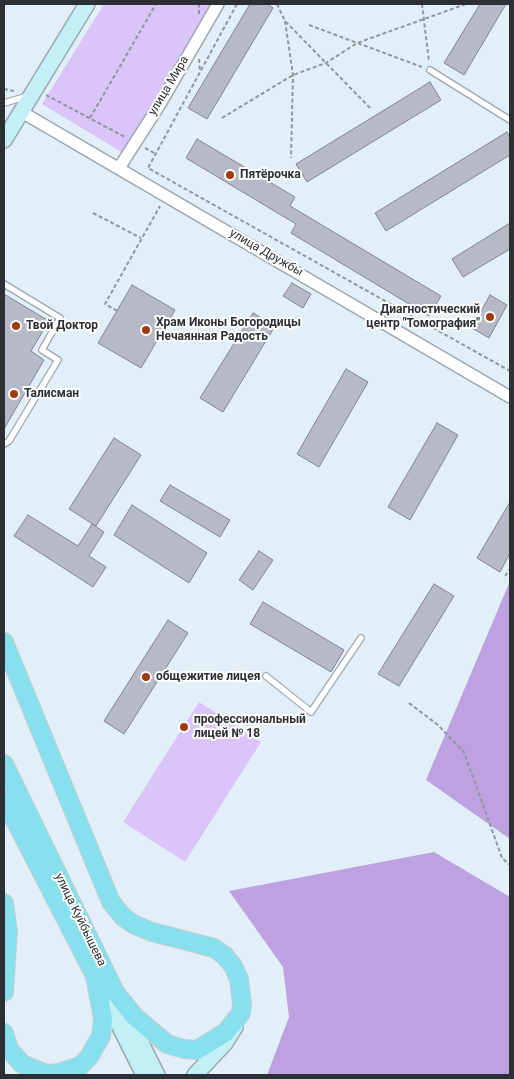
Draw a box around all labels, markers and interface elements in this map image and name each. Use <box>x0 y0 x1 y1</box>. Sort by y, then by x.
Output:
street label: улица Мира <box>146 54 192 118</box>
place label: Пятёрочка <box>240 168 301 182</box>
marker: Пятёрочка <box>224 169 236 181</box>
street label: улица Дружбы <box>227 226 305 280</box>
place label: Диагностический центр "Томография" <box>366 303 480 331</box>
marker: Диагностический центр "Томография" <box>484 311 496 323</box>
place label: Храм Иконы Богородицы Нечаянная Радость <box>156 316 301 344</box>
place label: Твой Доктор <box>26 319 98 333</box>
marker: Твой Доктор <box>10 320 22 332</box>
marker: Храм Иконы Богородицы Нечаянная Радость <box>140 324 152 336</box>
place label: Талисман <box>24 387 79 401</box>
marker: Талисман <box>8 388 20 400</box>
place label: общежитие лицея <box>156 670 260 684</box>
marker: общежитие лицея <box>140 671 152 683</box>
place label: профессиональный лицей № 18 <box>194 713 306 741</box>
marker: профессиональный лицей № 18 <box>178 721 190 733</box>
street label: улица Куйбышева <box>51 871 109 969</box>

